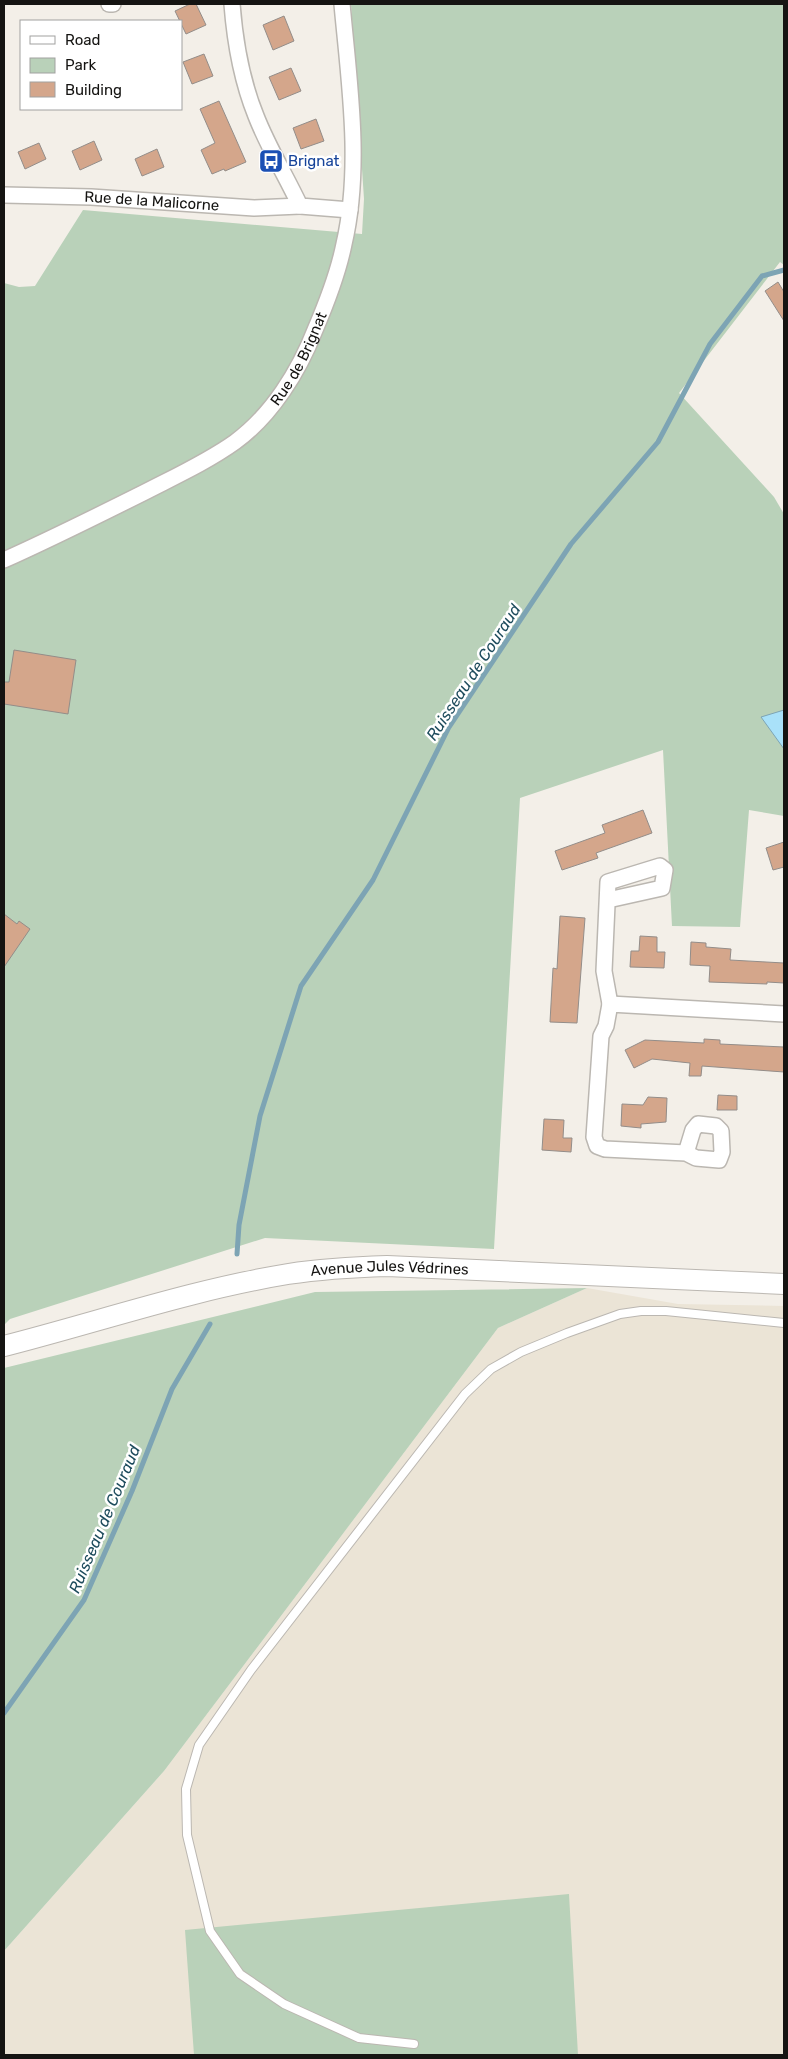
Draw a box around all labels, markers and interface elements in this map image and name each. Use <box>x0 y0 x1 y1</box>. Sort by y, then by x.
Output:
legend <box>20 20 182 110</box>
text: Road <box>65 31 101 49</box>
text: Park <box>65 56 96 74</box>
text: Building <box>65 81 122 99</box>
bus stop icon: Brignat <box>258 148 284 174</box>
place label: Brignat <box>288 152 340 170</box>
street label: Rue de la Malicorne <box>84 188 220 215</box>
street label: Rue de Brignat <box>267 309 331 409</box>
water label: Ruisseau de Couraud <box>422 600 525 744</box>
street label: Avenue Jules Védrines <box>309 1257 469 1280</box>
water label: Ruisseau de Couraud <box>65 1442 144 1596</box>

